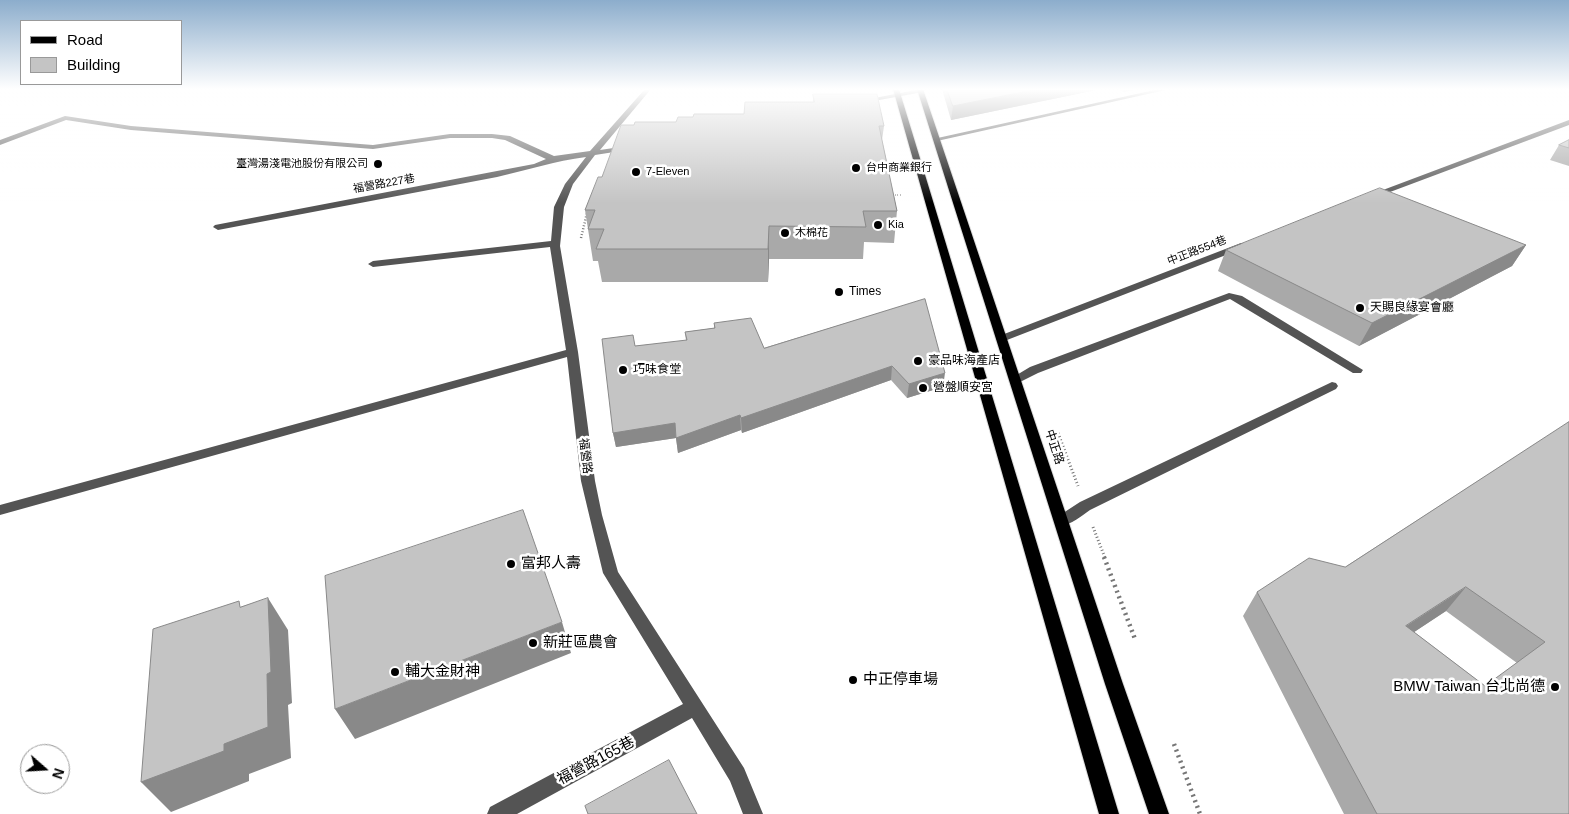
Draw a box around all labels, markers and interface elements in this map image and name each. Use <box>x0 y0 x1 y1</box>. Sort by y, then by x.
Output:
legend <box>20 20 182 85</box>
text: Road <box>67 31 103 48</box>
text: Building <box>67 56 120 73</box>
place label: 臺灣湯淺電池股份有限公司 <box>236 157 368 171</box>
marker: 臺灣湯淺電池股份有限公司 <box>372 158 384 170</box>
place label: 台中商業銀行 <box>866 161 932 175</box>
marker: 台中商業銀行 <box>850 162 862 174</box>
place label: 7-Eleven <box>646 165 689 179</box>
marker: 7-Eleven <box>630 166 642 178</box>
street label: 福營路227巷 <box>352 172 416 196</box>
place label: Kia <box>888 218 904 232</box>
marker: Kia <box>872 219 884 231</box>
place label: 木棉花 <box>795 226 828 240</box>
marker: 木棉花 <box>779 227 791 239</box>
street label: 中正路554巷 <box>1166 234 1228 268</box>
place label: Times <box>849 285 881 299</box>
marker: Times <box>833 286 845 298</box>
place label: 天賜良緣宴會廳 <box>1370 301 1454 315</box>
marker: 天賜良緣宴會廳 <box>1354 302 1366 314</box>
place label: 豪品味海產店 <box>928 354 1000 368</box>
marker: 豪品味海產店 <box>912 355 924 367</box>
place label: 巧味食堂 <box>633 363 681 377</box>
marker: 巧味食堂 <box>617 364 629 376</box>
place label: 營盤順安宮 <box>933 381 993 395</box>
marker: 營盤順安宮 <box>917 382 929 394</box>
street label: 中正路 <box>1042 428 1066 466</box>
street label: 福營路 <box>576 437 594 475</box>
place label: 富邦人壽 <box>521 555 581 573</box>
marker: 富邦人壽 <box>505 558 517 570</box>
place label: 新莊區農會 <box>543 634 618 652</box>
marker: 新莊區農會 <box>527 637 539 649</box>
place label: 輔大金財神 <box>405 663 480 681</box>
marker: 輔大金財神 <box>389 666 401 678</box>
place label: 中正停車場 <box>863 671 938 689</box>
marker: 中正停車場 <box>847 674 859 686</box>
place label: BMW Taiwan 台北尚德 <box>1393 678 1545 696</box>
marker: BMW Taiwan 台北尚德 <box>1549 681 1561 693</box>
street label: 福營路165巷 <box>554 733 638 789</box>
north arrow <box>20 744 70 794</box>
text: N <box>49 766 67 781</box>

